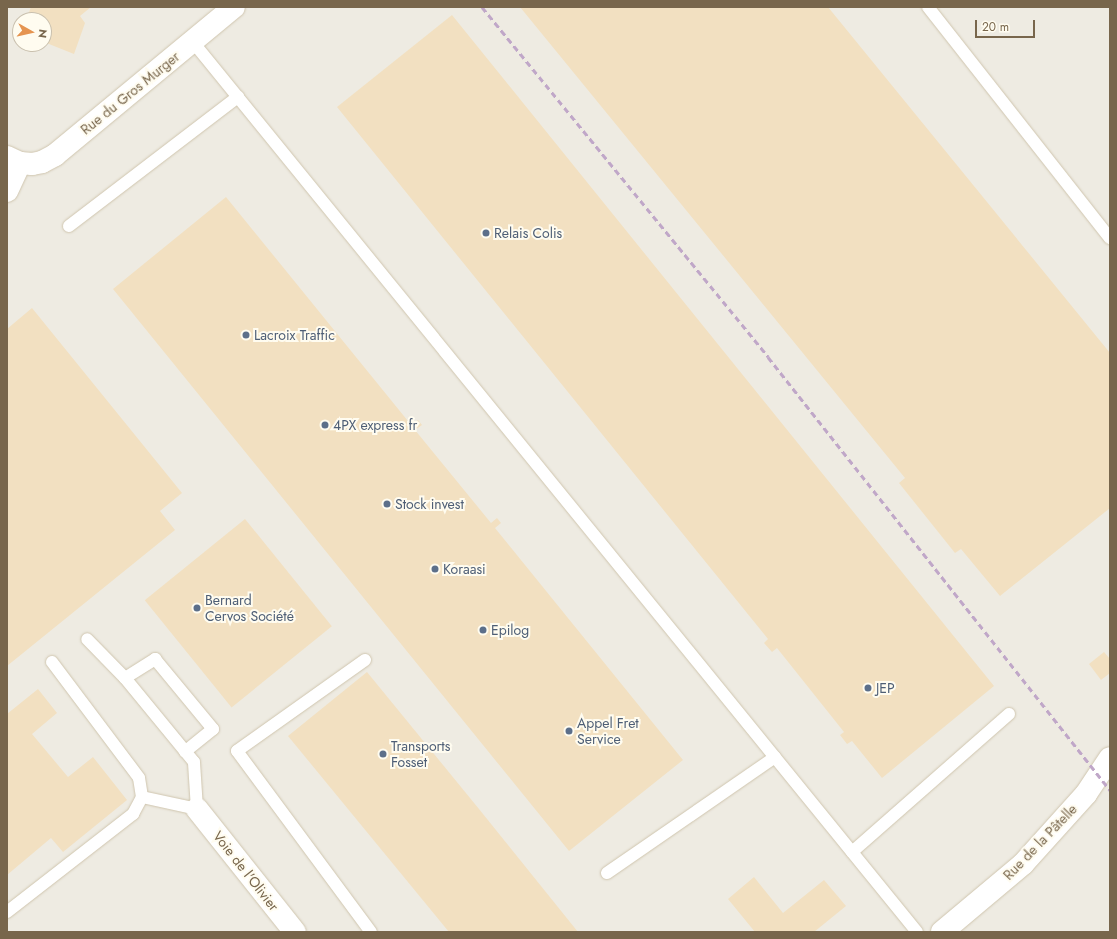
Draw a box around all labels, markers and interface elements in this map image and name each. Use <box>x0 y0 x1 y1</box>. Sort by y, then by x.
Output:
north arrow <box>12 12 52 52</box>
scale bar <box>977 12 1037 38</box>
text: 20 m <box>982 18 1009 36</box>
text: N <box>34 28 51 39</box>
street label: Rue du Gros Murger <box>77 48 183 138</box>
place label: Relais Colis <box>494 225 562 241</box>
marker: Relais Colis <box>481 228 491 238</box>
place label: Lacroix Traffic <box>254 327 335 343</box>
marker: Lacroix Traffic <box>241 330 251 340</box>
place label: 4PX express fr <box>333 417 417 433</box>
marker: 4PX express fr <box>320 420 330 430</box>
place label: Stock invest <box>395 496 464 512</box>
marker: Stock invest <box>382 499 392 509</box>
place label: Koraasi <box>443 561 486 577</box>
marker: Koraasi <box>430 564 440 574</box>
place label: Bernard Cervos Société <box>205 592 294 624</box>
marker: Bernard Cervos Société <box>192 603 202 613</box>
place label: Epilog <box>491 622 529 638</box>
marker: Epilog <box>478 625 488 635</box>
place label: JEP <box>876 680 895 696</box>
marker: JEP <box>863 683 873 693</box>
place label: Appel Fret Service <box>577 715 639 748</box>
marker: Appel Fret Service <box>564 726 574 736</box>
place label: Transports Fosset <box>391 738 450 770</box>
marker: Transports Fosset <box>378 749 388 759</box>
street label: Rue de la Pâtelle <box>1000 801 1080 883</box>
street label: Voie de l'Olivier <box>210 828 282 914</box>

